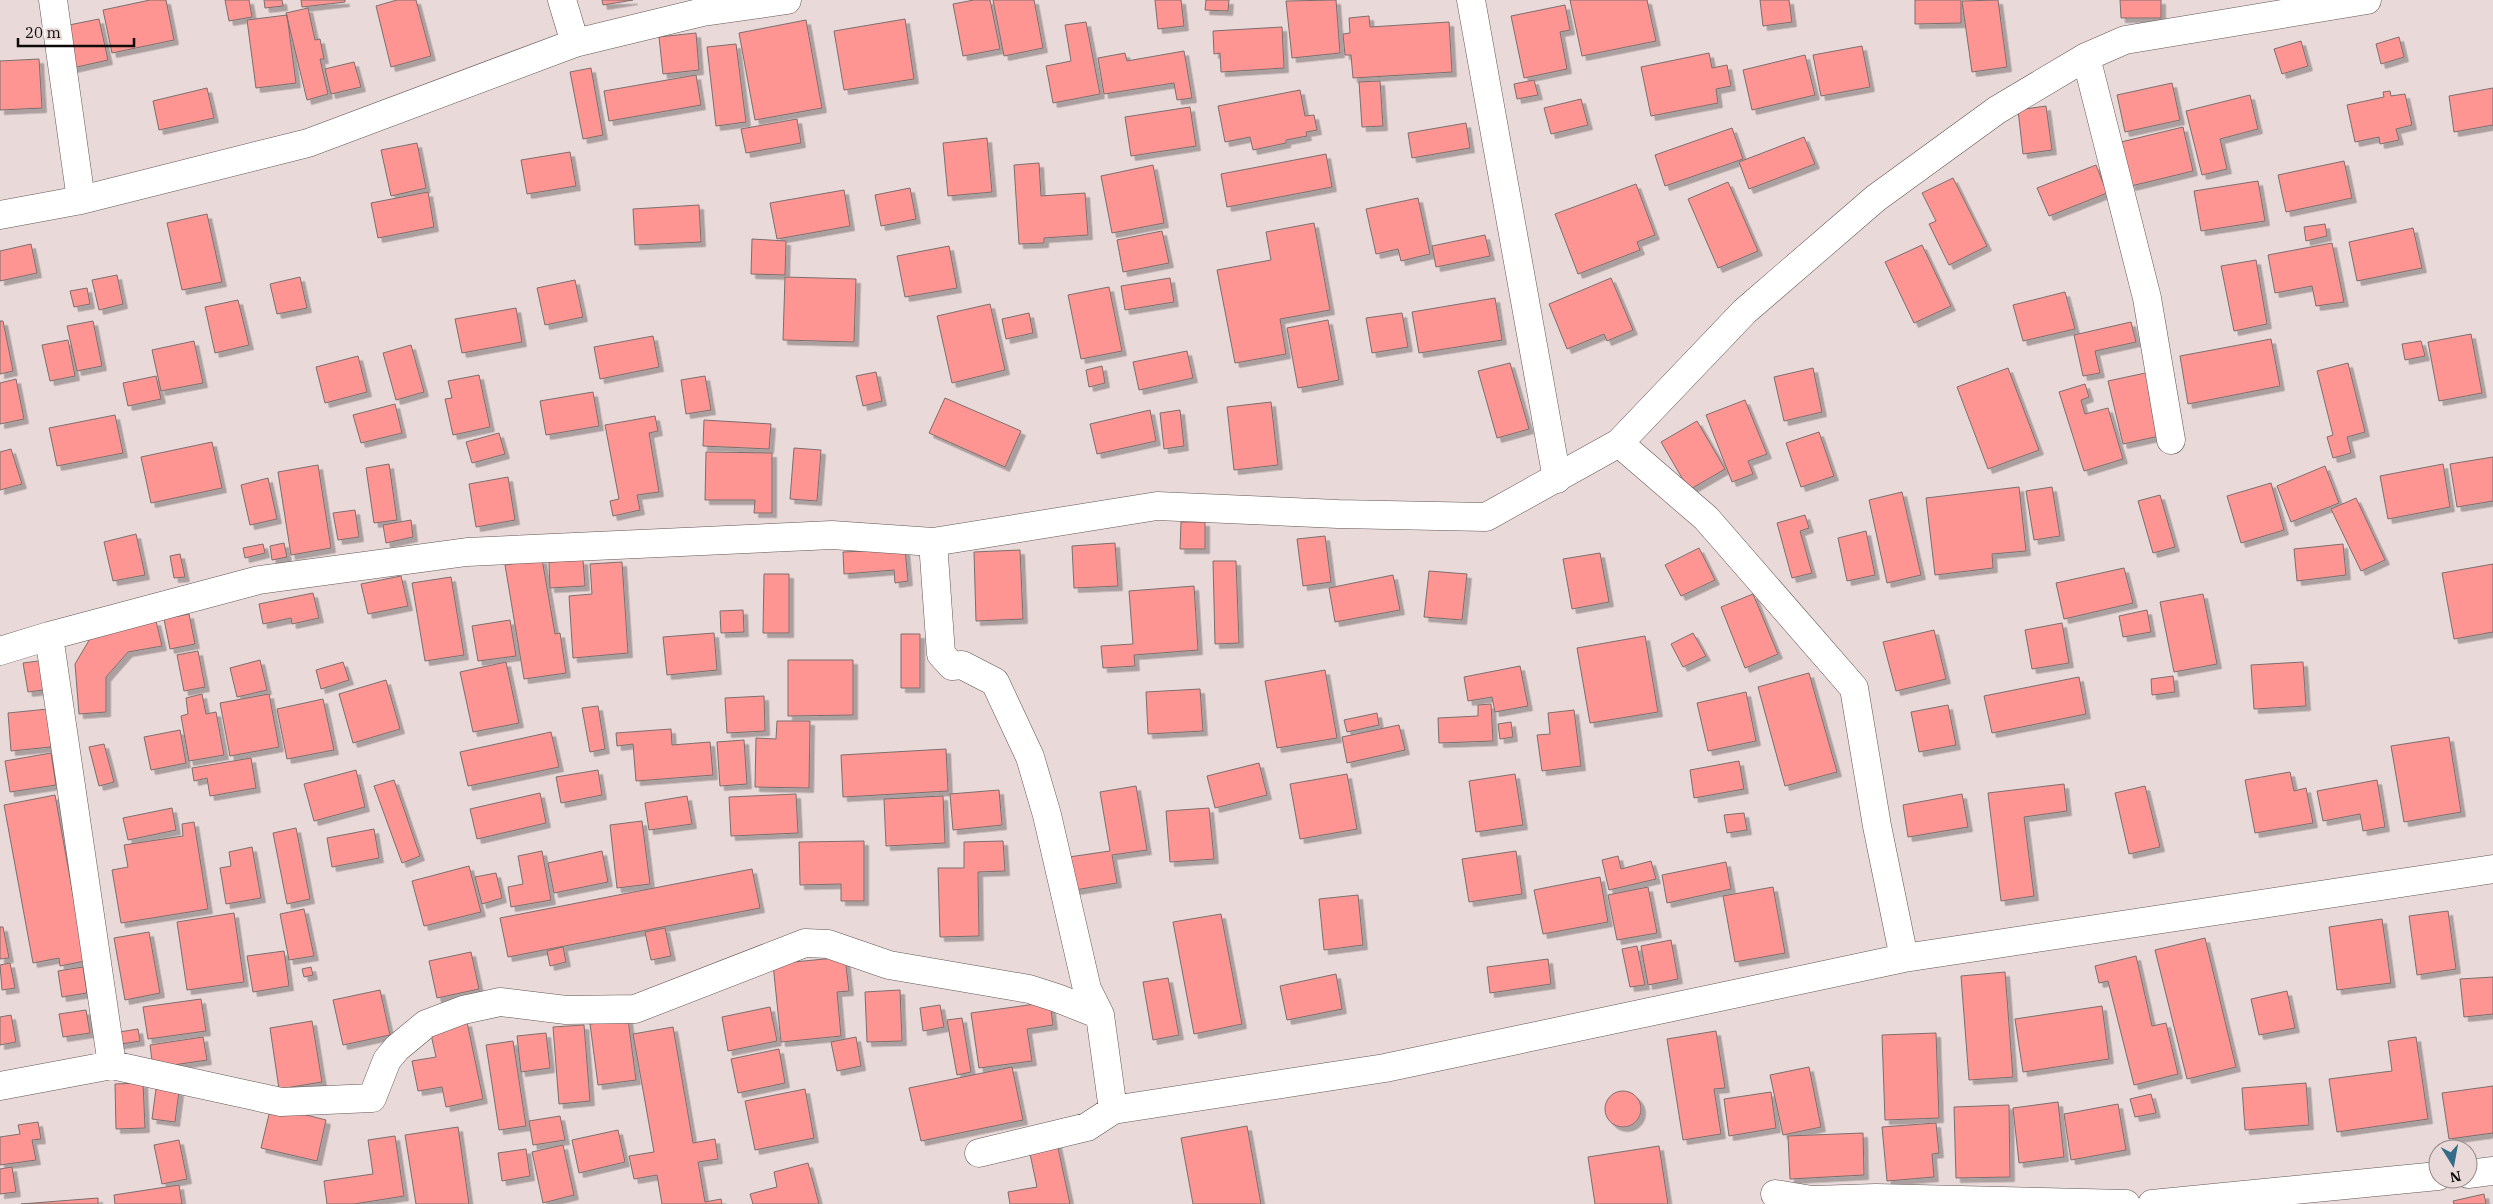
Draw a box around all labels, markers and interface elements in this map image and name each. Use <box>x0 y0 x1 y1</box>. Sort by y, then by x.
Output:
scale bar <box>18 15 134 47</box>
text: 20 m <box>25 23 61 42</box>
north arrow <box>2428 1139 2478 1189</box>
text: N <box>2448 1167 2463 1187</box>

